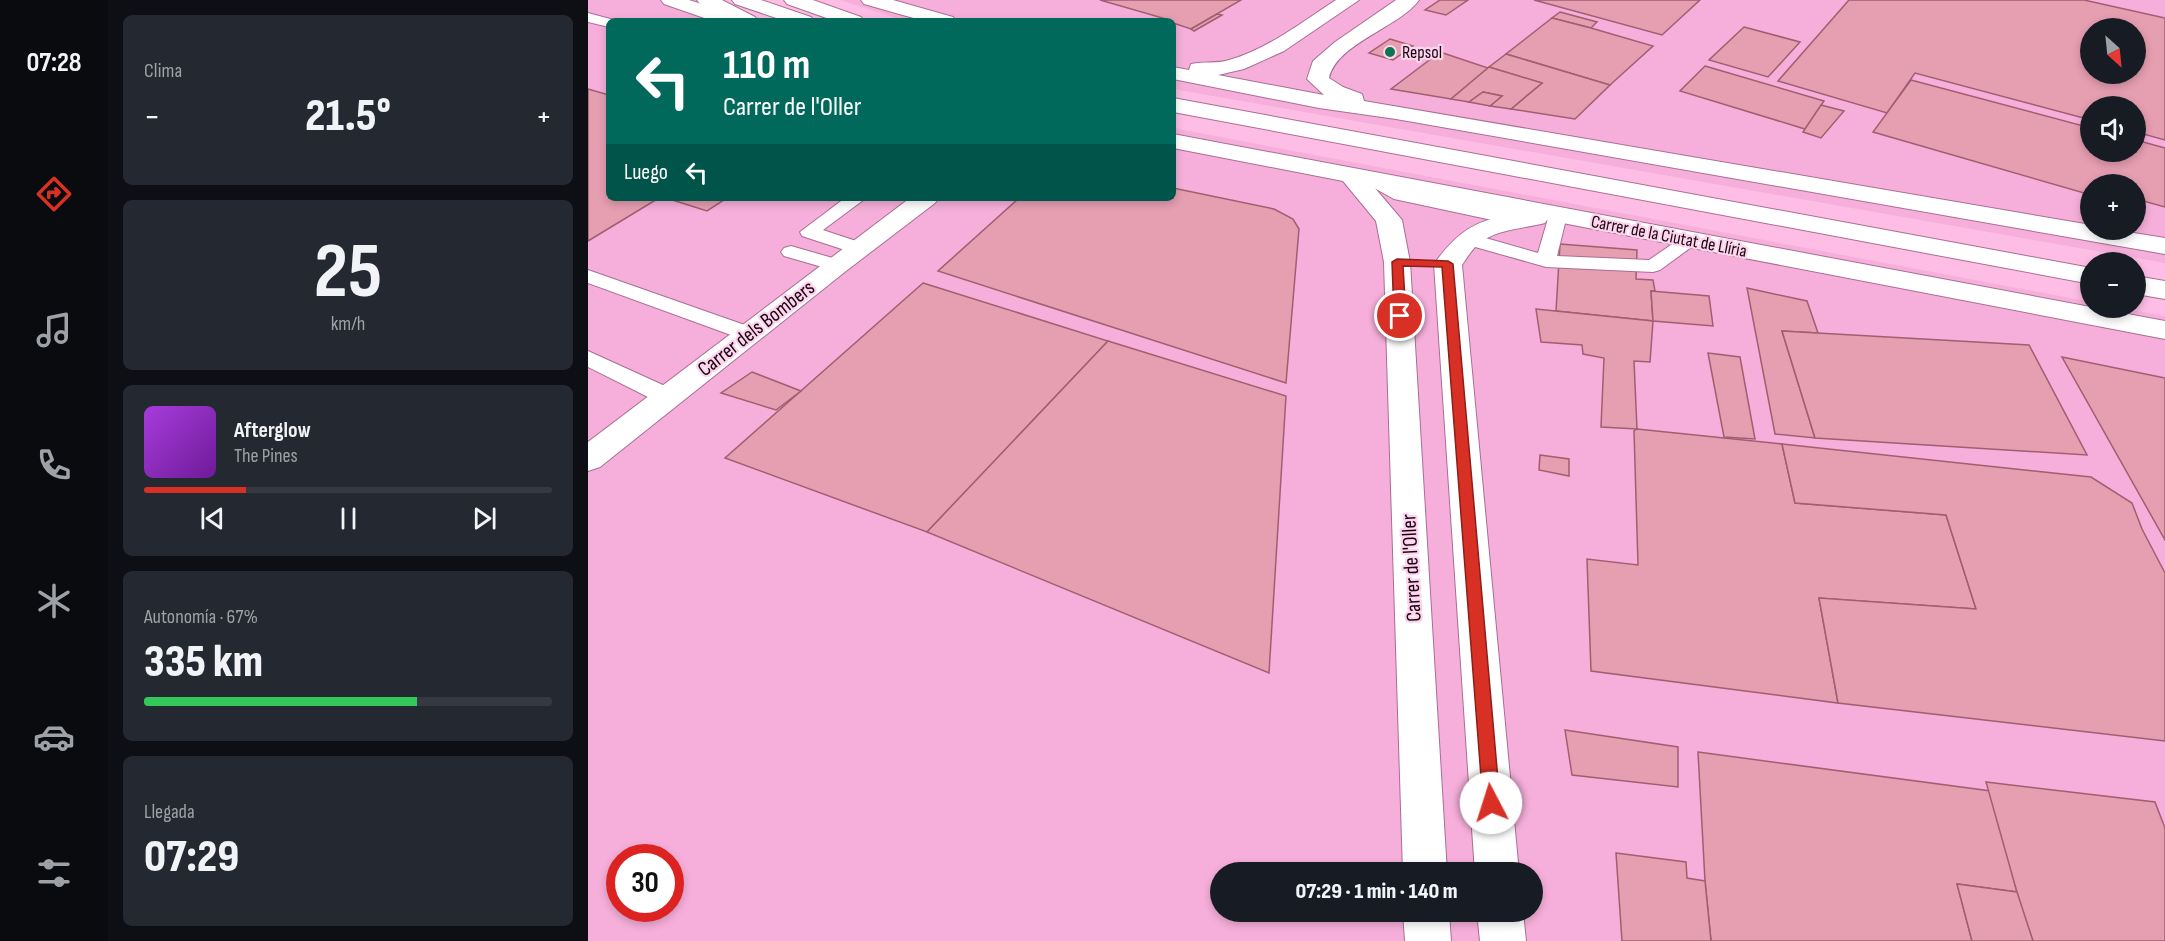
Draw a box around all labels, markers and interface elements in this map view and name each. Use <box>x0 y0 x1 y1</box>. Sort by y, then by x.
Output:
north arrow <box>2080 18 2146 84</box>
map controls <box>2080 18 2146 318</box>
text: 110 m <box>723 40 810 91</box>
icon: left <box>624 42 702 120</box>
place label: Repsol <box>1402 42 1442 63</box>
marker: Repsol <box>1383 45 1397 59</box>
text: 07:28 <box>26 47 82 79</box>
text: Clima <box>144 59 182 83</box>
text: 21.5° <box>305 89 391 144</box>
text: Carrer de l'Oller <box>723 91 862 123</box>
button: sound <box>2080 96 2146 162</box>
text: − <box>144 97 160 137</box>
text: + <box>536 97 552 137</box>
icon: left <box>680 156 713 189</box>
text: Luego <box>624 159 668 186</box>
icon: directions <box>33 173 75 215</box>
button: + <box>2080 174 2146 240</box>
street label: Carrer de la Ciutat de Llíria <box>1589 211 1749 262</box>
text: 25 <box>314 226 382 319</box>
button: − <box>2080 252 2146 318</box>
street label: Carrer dels Bombers <box>693 275 820 382</box>
pin <box>1374 290 1425 341</box>
icon: arrive <box>1383 299 1416 332</box>
icon: music <box>33 309 75 351</box>
text: km/h <box>331 312 365 336</box>
text: Afterglow <box>234 417 311 444</box>
icon: phone <box>33 444 75 486</box>
text: The Pines <box>234 444 298 468</box>
icon: previous <box>196 502 229 535</box>
icon: pause <box>332 502 365 535</box>
icon: next <box>468 502 501 535</box>
street label: Carrer de l'Oller <box>1396 513 1427 622</box>
icon: climate <box>33 580 75 622</box>
text: Autonomía · 67% <box>144 605 258 629</box>
text: 335 km <box>144 635 263 690</box>
icon: car <box>33 716 75 758</box>
position arrow <box>1459 771 1523 835</box>
text: Llegada <box>144 800 195 824</box>
text: 07:29 <box>144 830 239 885</box>
speed limit sign: 30 <box>606 844 684 922</box>
icon: filters <box>33 852 75 894</box>
text: 07:29 · 1 min · 140 m <box>1295 878 1458 905</box>

